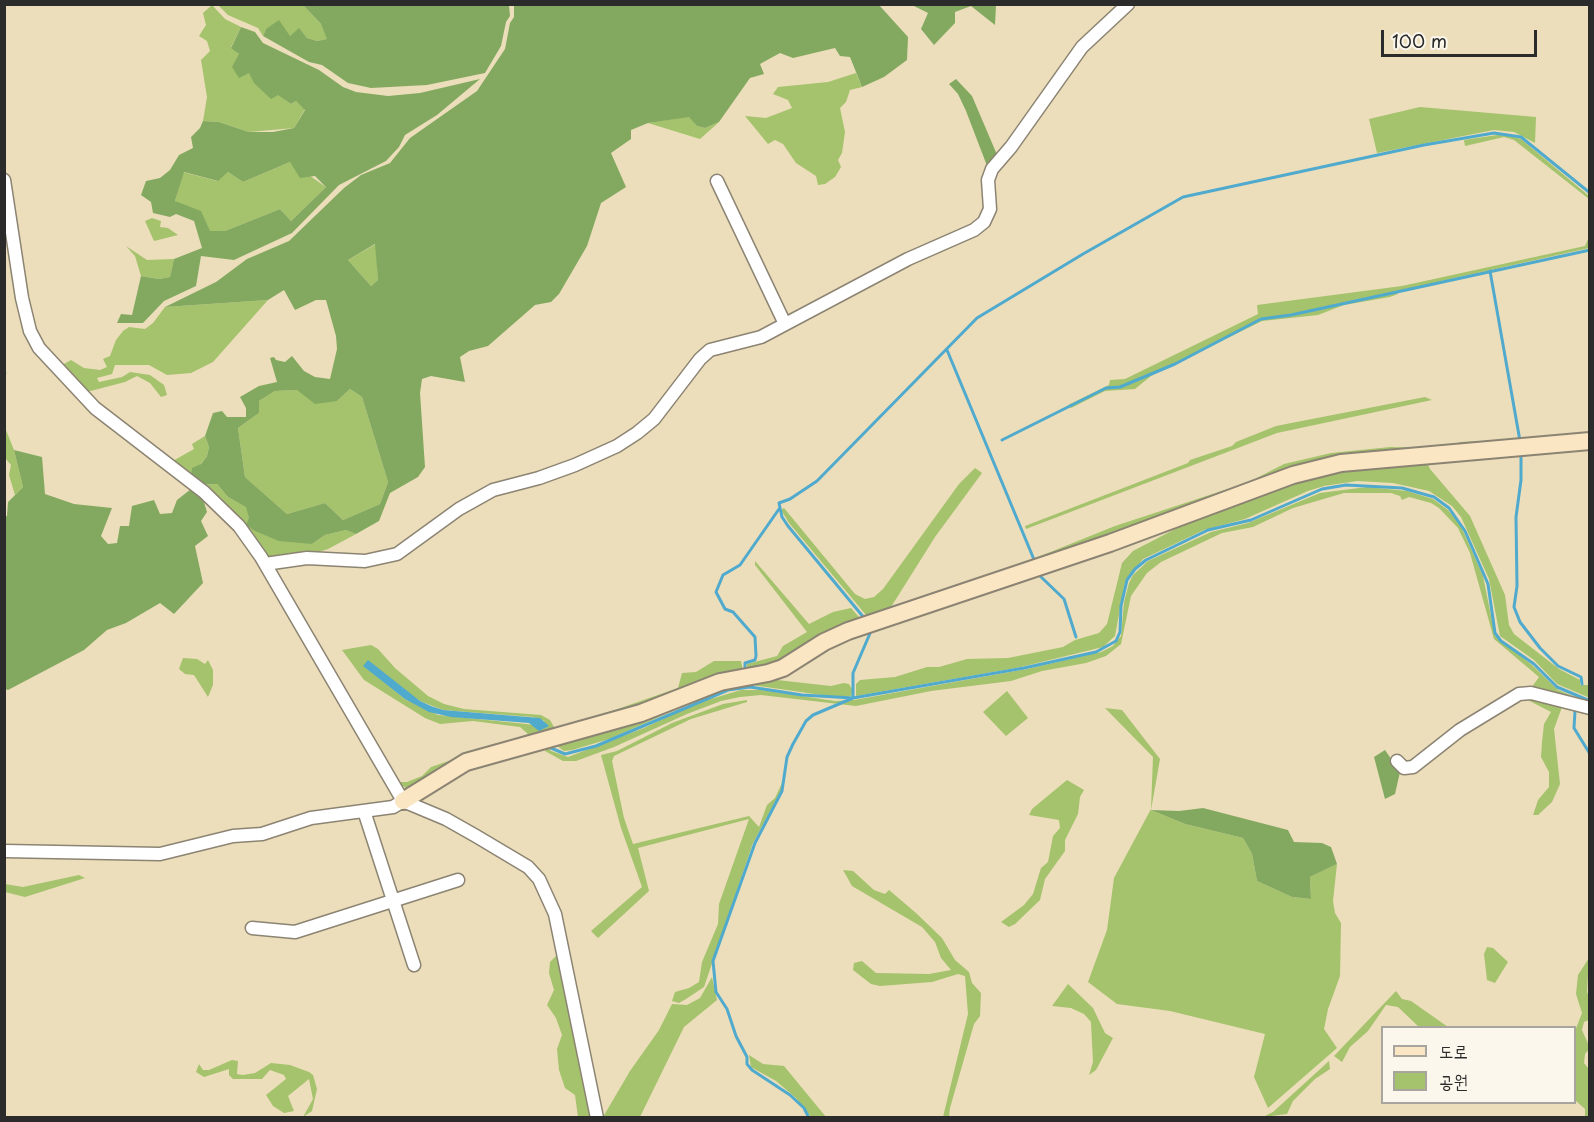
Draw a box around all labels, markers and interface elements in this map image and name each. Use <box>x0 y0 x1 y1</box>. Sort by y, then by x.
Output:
scale bar <box>1384 18 1540 56</box>
text: 100 m <box>1392 27 1447 54</box>
legend <box>1381 1026 1576 1104</box>
text: 도로 <box>1439 1037 1468 1064</box>
text: 공원 <box>1439 1067 1468 1094</box>

